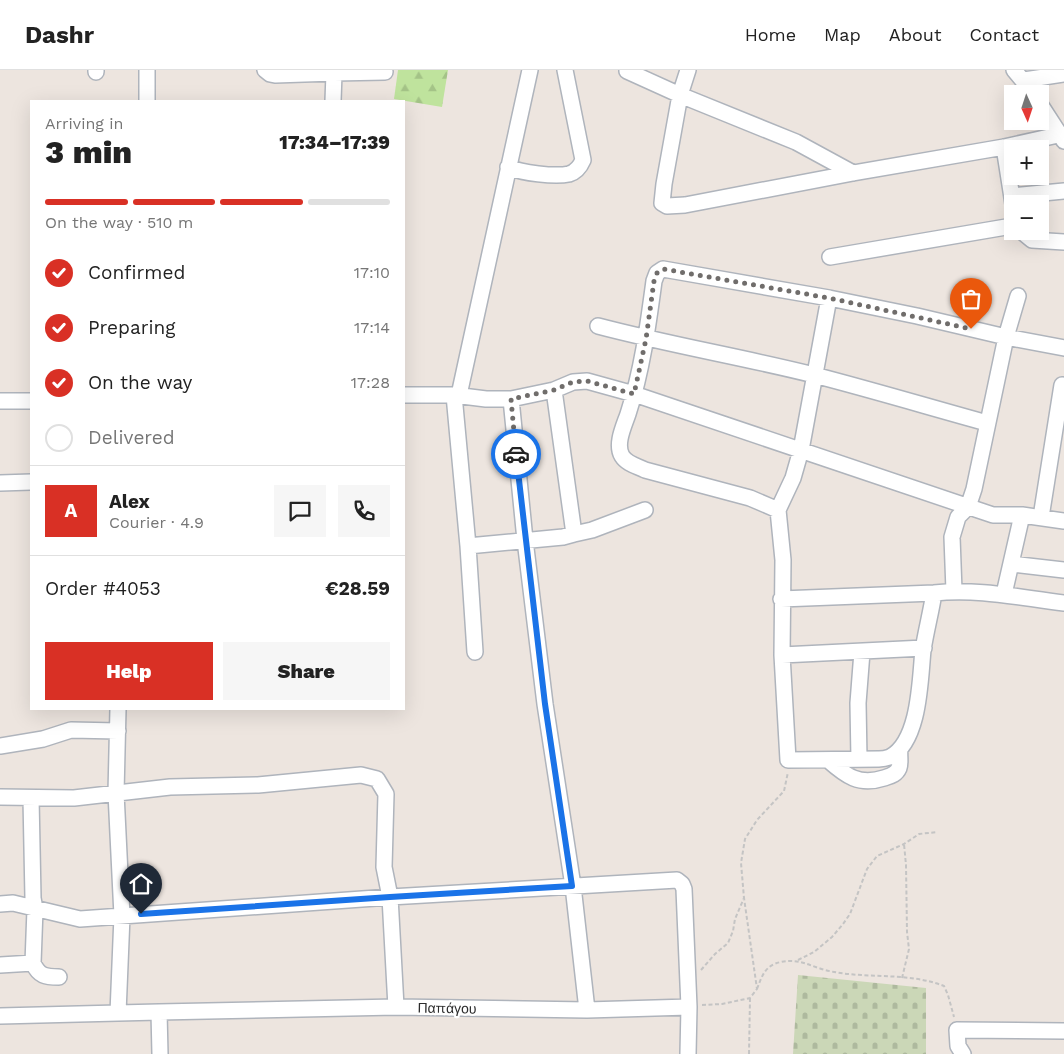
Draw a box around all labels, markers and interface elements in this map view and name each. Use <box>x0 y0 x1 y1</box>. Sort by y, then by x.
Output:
text: Dashr <box>25 21 94 49</box>
text: Home <box>745 24 796 45</box>
text: Map <box>824 24 861 45</box>
text: About <box>889 24 941 45</box>
text: Contact <box>969 24 1039 45</box>
north arrow <box>1004 85 1049 130</box>
map controls <box>1004 85 1049 240</box>
text: Arriving in <box>45 114 123 133</box>
text: 17:34–17:39 <box>279 131 390 154</box>
text: 3 min <box>45 133 132 171</box>
button: + <box>1004 140 1049 185</box>
button: − <box>1004 195 1049 240</box>
text: On the way · 510 m <box>45 213 193 232</box>
icon: check <box>45 259 73 287</box>
text: Confirmed <box>88 261 185 284</box>
text: 17:10 <box>354 263 390 282</box>
pin <box>950 278 992 329</box>
icon: bag <box>957 285 985 313</box>
icon: check <box>45 314 73 342</box>
text: Preparing <box>88 316 175 339</box>
text: 17:14 <box>354 318 390 337</box>
icon: check <box>45 369 73 397</box>
text: On the way <box>88 371 192 394</box>
text: 17:28 <box>351 373 390 392</box>
text: Delivered <box>88 426 175 449</box>
courier <box>491 429 541 479</box>
icon: car <box>502 440 530 468</box>
button: chat <box>274 485 326 537</box>
button: phone <box>338 485 390 537</box>
text: Alex <box>109 490 150 513</box>
text: A <box>65 499 77 522</box>
text: Courier · 4.9 <box>109 513 204 532</box>
text: Order #4053 <box>45 577 161 600</box>
text: €28.59 <box>325 577 390 600</box>
button: Help <box>45 642 213 700</box>
button: Share <box>223 642 390 700</box>
pin <box>120 863 162 914</box>
icon: home <box>127 870 155 898</box>
street label: Παπάγου <box>417 999 477 1017</box>

